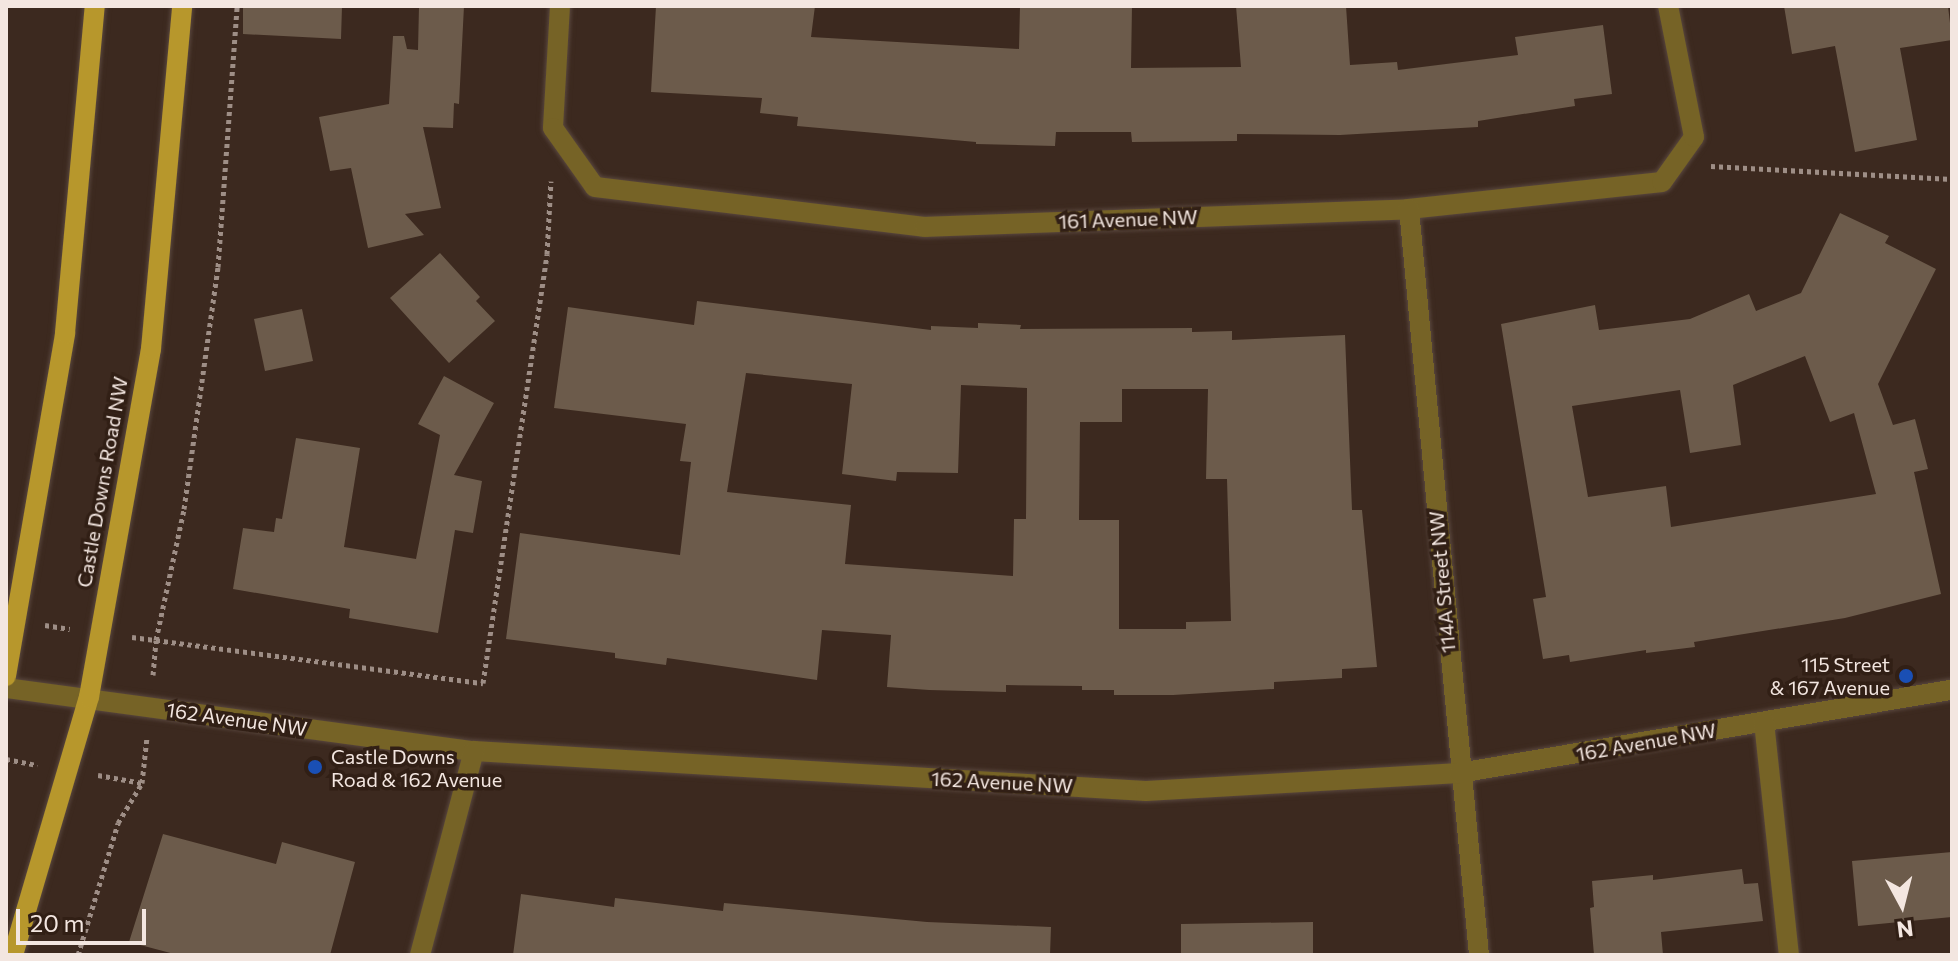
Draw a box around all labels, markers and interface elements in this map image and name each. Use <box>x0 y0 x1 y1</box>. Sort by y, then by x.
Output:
street label: 161 Avenue NW <box>1058 205 1198 233</box>
street label: Castle Downs Road NW <box>72 375 132 589</box>
street label: 114A Street NW <box>1424 510 1460 654</box>
place label: 115 Street & 167 Avenue <box>1770 652 1890 699</box>
marker: 115 Street & 167 Avenue <box>1897 667 1915 685</box>
street label: 162 Avenue NW <box>165 697 309 741</box>
street label: 162 Avenue NW <box>1574 718 1718 766</box>
place label: Castle Downs Road & 162 Avenue <box>331 744 502 791</box>
marker: Castle Downs Road & 162 Avenue <box>306 758 324 776</box>
street label: 162 Avenue NW <box>931 766 1073 798</box>
north arrow <box>1862 865 1942 945</box>
scale bar <box>20 893 150 943</box>
text: 20 m <box>30 908 84 937</box>
text: N <box>1895 915 1915 944</box>

